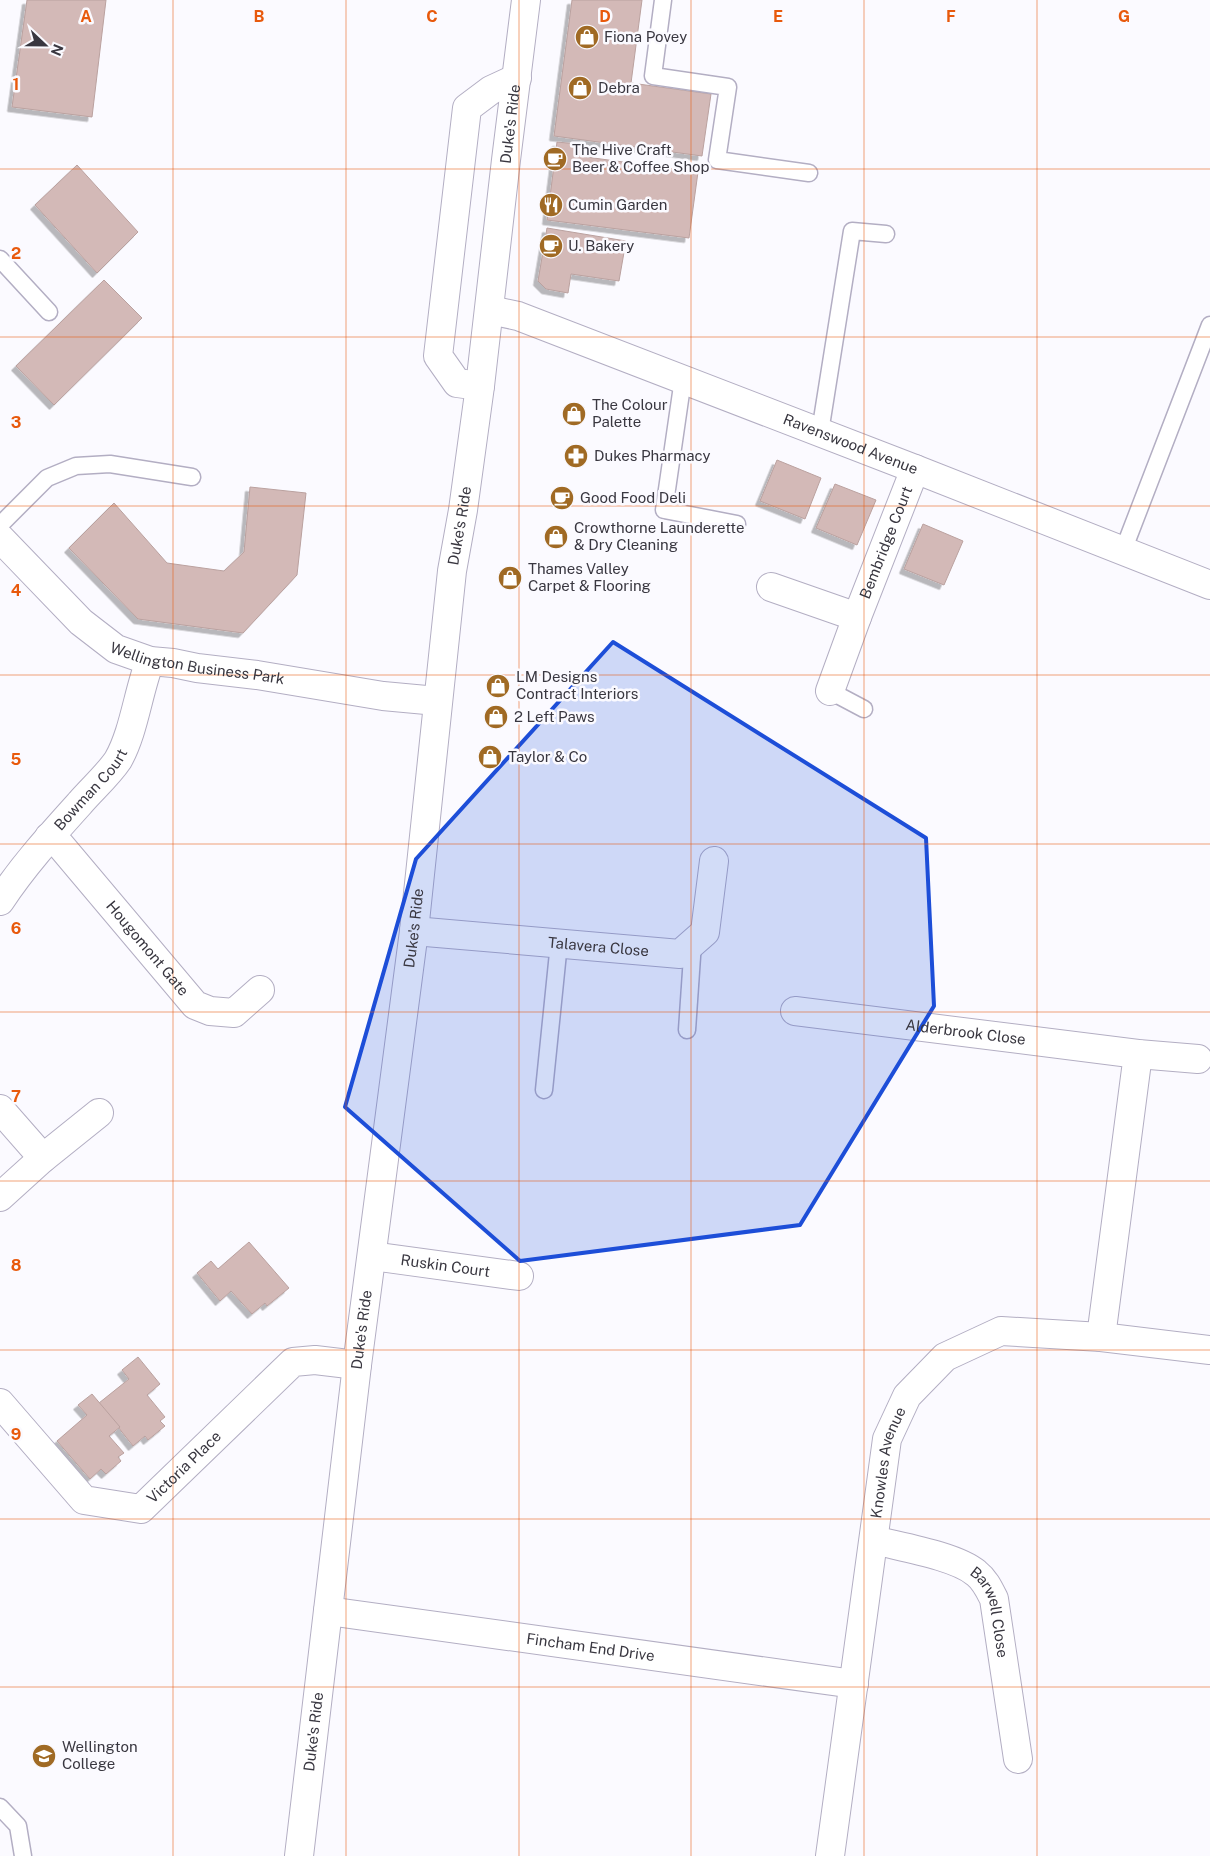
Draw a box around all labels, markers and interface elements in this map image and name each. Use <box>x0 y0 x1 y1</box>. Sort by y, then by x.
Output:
text: A <box>80 7 92 26</box>
text: B <box>254 7 265 26</box>
text: C <box>426 7 438 26</box>
text: D <box>599 7 611 26</box>
text: E <box>773 7 783 26</box>
text: F <box>946 7 956 26</box>
text: G <box>1118 7 1130 26</box>
north arrow <box>20 20 70 70</box>
shop icon: Fiona Povey <box>574 24 600 50</box>
place label: Fiona Povey <box>604 28 687 45</box>
text: N <box>48 42 67 58</box>
text: 1 <box>13 75 19 94</box>
shop icon: Debra <box>567 75 593 101</box>
place label: Debra <box>598 79 640 96</box>
street label: Duke's Ride <box>497 83 523 165</box>
place label: The Hive Craft Beer & Coffee Shop <box>572 141 710 175</box>
cafe icon: The Hive Craft Beer & Coffee Shop <box>542 146 568 172</box>
restaurant icon: Cumin Garden <box>538 192 564 218</box>
place label: Cumin Garden <box>568 196 667 213</box>
cafe icon: U. Bakery <box>538 233 564 259</box>
place label: U. Bakery <box>568 237 634 254</box>
text: 2 <box>11 244 21 263</box>
place label: The Colour Palette <box>592 396 668 430</box>
shop icon: The Colour Palette <box>561 401 587 427</box>
street label: Ravenswood Avenue <box>781 410 920 477</box>
text: 3 <box>11 413 21 432</box>
pharmacy icon: Dukes Pharmacy <box>563 443 589 469</box>
place label: Dukes Pharmacy <box>594 447 711 464</box>
street label: Bembridge Court <box>856 484 915 601</box>
street label: Duke's Ride <box>444 485 474 567</box>
cafe icon: Good Food Deli <box>549 485 575 511</box>
place label: Good Food Deli <box>580 489 686 506</box>
place label: Crowthorne Launderette & Dry Cleaning <box>574 519 744 553</box>
shop icon: Crowthorne Launderette & Dry Cleaning <box>543 524 569 550</box>
place label: Thames Valley Carpet & Flooring <box>528 560 651 594</box>
shop icon: Thames Valley Carpet & Flooring <box>497 565 523 591</box>
text: 4 <box>11 581 22 600</box>
street label: Wellington Business Park <box>108 639 286 687</box>
place label: LM Designs Contract Interiors <box>516 668 638 702</box>
shop icon: LM Designs Contract Interiors <box>485 673 511 699</box>
shop icon: 2 Left Paws <box>483 704 509 730</box>
place label: 2 Left Paws <box>514 708 595 725</box>
shop icon: Taylor & Co <box>477 744 503 770</box>
street label: Bowman Court <box>51 746 130 834</box>
place label: Taylor & Co <box>508 748 587 765</box>
text: 5 <box>11 750 22 769</box>
street label: Duke's Ride <box>400 888 426 969</box>
street label: Hougomont Gate <box>103 897 192 999</box>
text: 6 <box>11 919 21 938</box>
street label: Talavera Close <box>547 934 650 959</box>
street label: Alderbrook Close <box>905 1016 1027 1048</box>
text: 7 <box>11 1087 21 1106</box>
street label: Ruskin Court <box>400 1251 491 1280</box>
text: 8 <box>11 1256 22 1275</box>
street label: Duke's Ride <box>348 1289 375 1370</box>
street label: Knowles Avenue <box>867 1404 909 1519</box>
text: 9 <box>11 1425 21 1444</box>
street label: Victoria Place <box>143 1427 224 1507</box>
street label: Barwell Close <box>967 1563 1012 1659</box>
street label: Fincham End Drive <box>525 1630 656 1664</box>
street label: Duke's Ride <box>300 1691 326 1772</box>
place label: Wellington College <box>62 1738 138 1772</box>
school or university icon: Wellington College <box>31 1743 57 1769</box>

